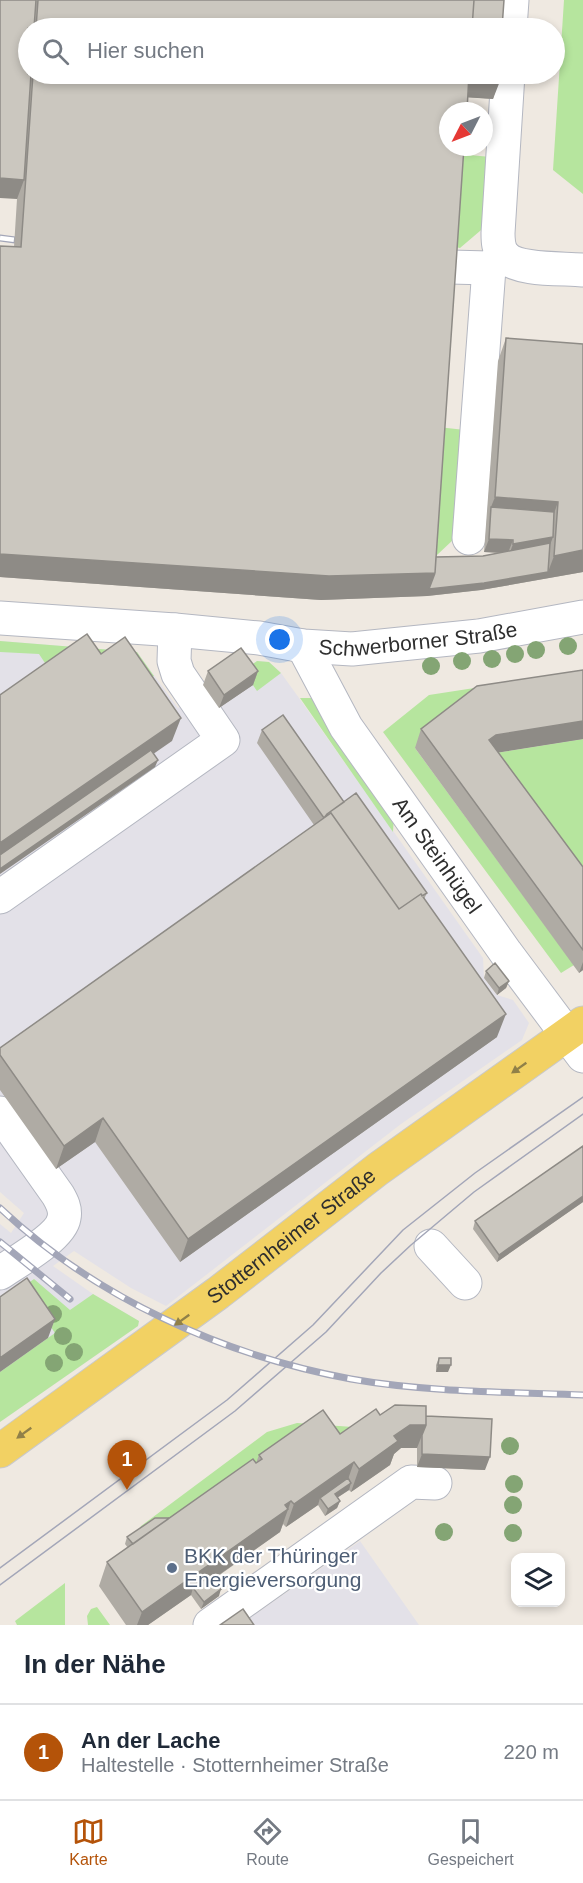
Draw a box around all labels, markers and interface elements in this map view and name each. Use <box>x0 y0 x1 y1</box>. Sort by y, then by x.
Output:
search box <box>18 18 565 84</box>
icon: search <box>39 35 72 68</box>
text: Hier suchen <box>87 38 204 63</box>
north arrow <box>439 102 493 156</box>
street label: Schwerborner Straße <box>318 617 519 660</box>
your location <box>265 625 294 654</box>
street label: Am Steinhügel <box>388 793 486 918</box>
one-way arrow <box>512 1061 527 1073</box>
street label: Stotternheimer Straße <box>202 1163 380 1308</box>
one-way arrow <box>175 1313 190 1325</box>
one-way arrow <box>16 1427 31 1439</box>
pin: 1 <box>108 1440 146 1490</box>
place label: BKK der Thüringer Energieversorgung <box>184 1544 361 1591</box>
map controls <box>511 1553 565 1607</box>
button: layers <box>511 1553 565 1607</box>
marker: BKK der Thüringer Energieversorgung <box>165 1561 179 1575</box>
text: In der Nähe <box>24 1649 166 1679</box>
text: An der Lache <box>81 1728 220 1753</box>
text: 1 <box>38 1741 49 1763</box>
text: 220 m <box>503 1741 559 1763</box>
text: Haltestelle · Stotternheimer Straße <box>81 1754 389 1776</box>
tab: Karte <box>69 1815 108 1869</box>
tab: Route <box>246 1815 289 1869</box>
tab: Gespeichert <box>427 1815 514 1869</box>

